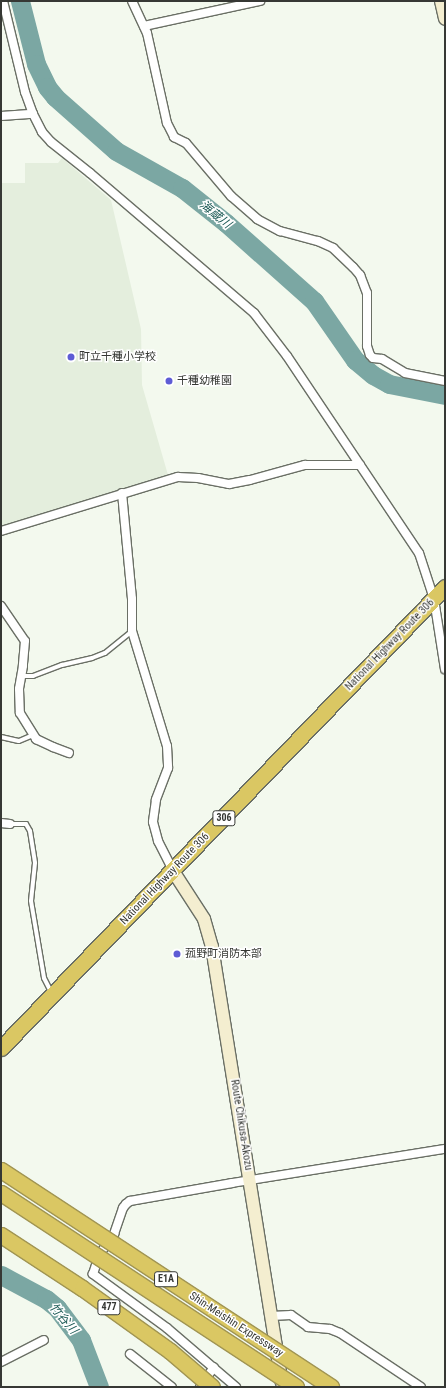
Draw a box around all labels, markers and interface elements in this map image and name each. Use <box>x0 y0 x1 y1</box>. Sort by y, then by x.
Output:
water label: 海蔵川 <box>196 198 234 232</box>
place label: 町立千種小学校 <box>79 350 156 364</box>
marker: 町立千種小学校 <box>66 352 76 362</box>
place label: 千種幼稚園 <box>177 374 232 388</box>
marker: 千種幼稚園 <box>164 376 174 386</box>
street label: National Highway Route 306 <box>343 596 437 694</box>
road number: 306 <box>212 810 236 826</box>
street label: National Highway Route 306 <box>118 830 212 928</box>
place label: 菰野町消防本部 <box>185 947 262 961</box>
marker: 菰野町消防本部 <box>172 949 182 959</box>
street label: Route Chikusa-Akozu <box>227 1079 255 1171</box>
road number: E1A <box>154 1271 178 1287</box>
street label: Shin-Meishin Expressway <box>187 1290 285 1360</box>
road number: 477 <box>97 1299 121 1315</box>
water label: 竹谷川 <box>46 1301 80 1337</box>

